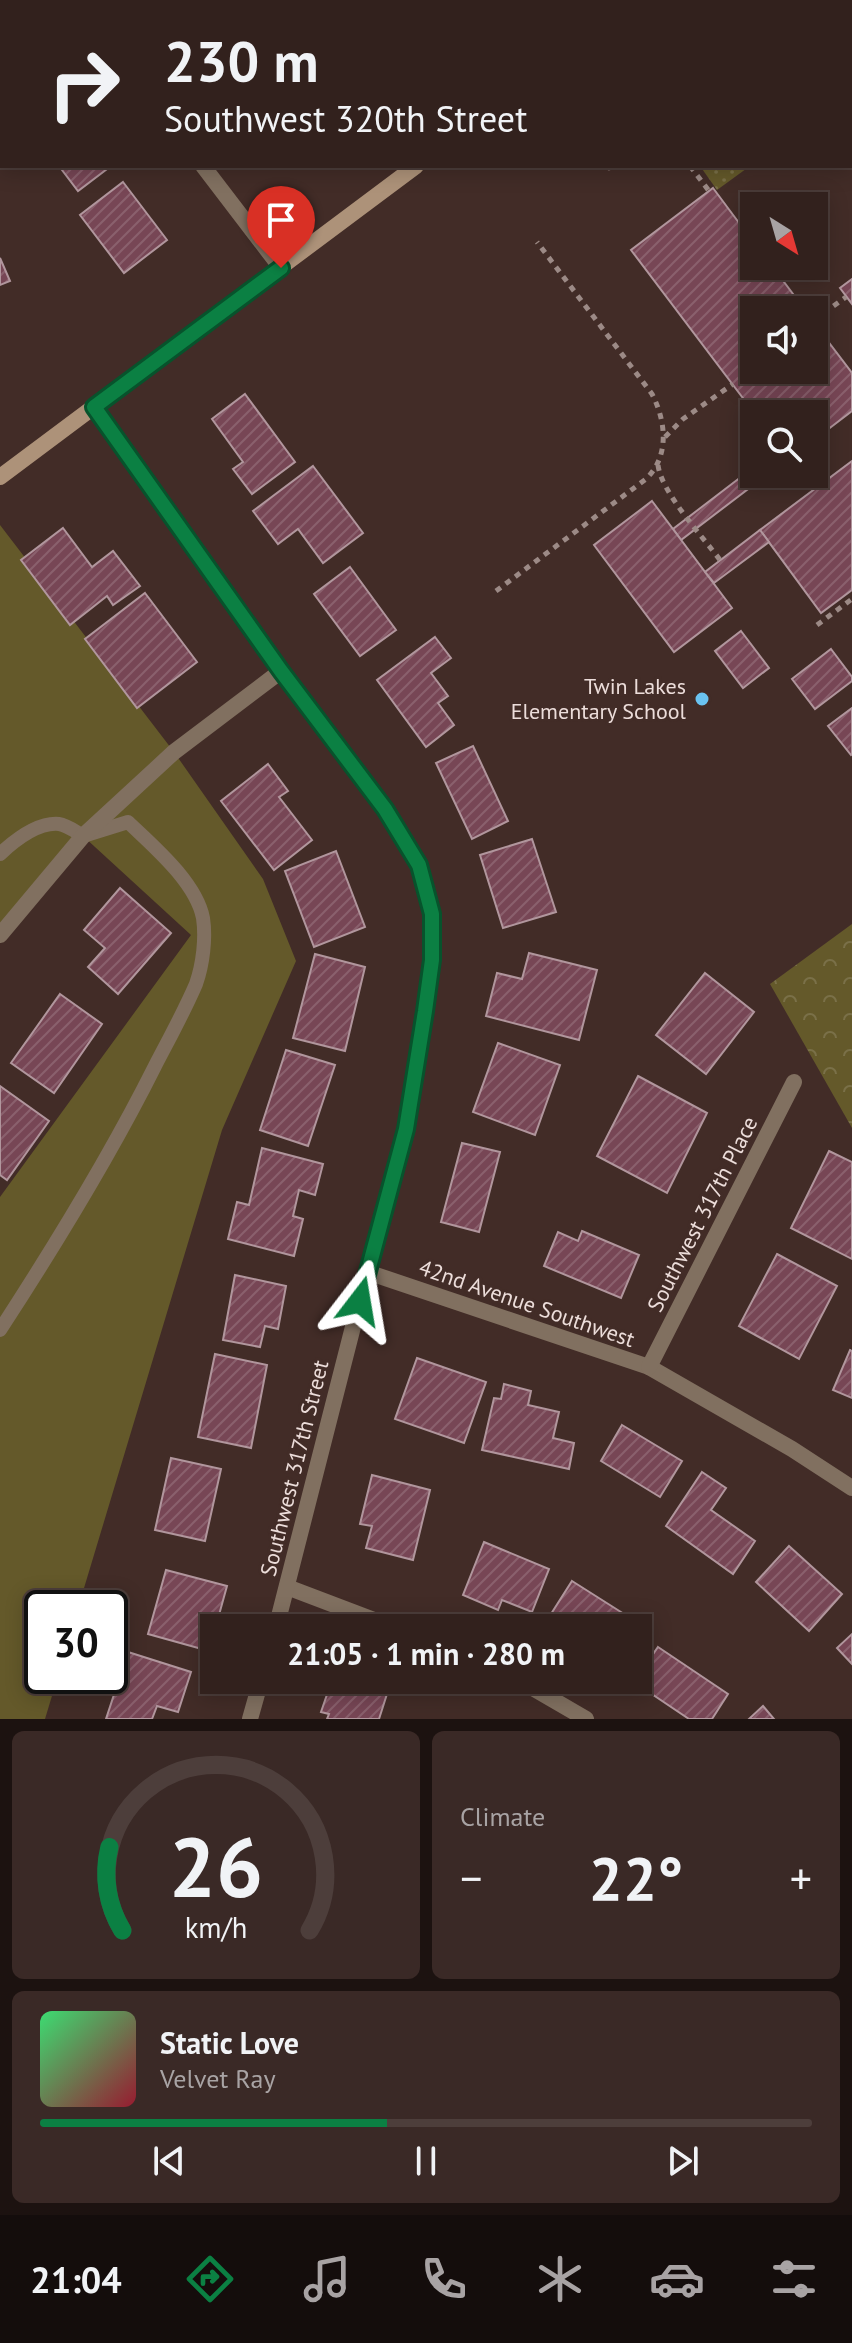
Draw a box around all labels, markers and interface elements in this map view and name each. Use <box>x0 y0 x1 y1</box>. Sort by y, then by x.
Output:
text: 230 m <box>164 25 319 97</box>
icon: right <box>32 32 136 136</box>
text: Southwest 320th Street <box>164 95 527 142</box>
pin <box>247 186 315 268</box>
north arrow <box>740 192 828 280</box>
map controls <box>740 192 828 488</box>
icon: arrive <box>259 198 303 242</box>
button: sound <box>740 296 828 384</box>
button: search <box>740 400 828 488</box>
place label: Twin Lakes Elementary School <box>511 672 687 725</box>
marker: Twin Lakes Elementary School <box>693 690 711 708</box>
street label: Southwest 317th Place <box>641 1112 763 1316</box>
street label: 42nd Avenue Southwest <box>415 1253 639 1353</box>
position arrow <box>318 1259 402 1343</box>
street label: Southwest 317th Street <box>254 1357 335 1579</box>
speed limit sign: 30 <box>24 1590 128 1694</box>
text: 21:05 · 1 min · 280 m <box>287 1634 565 1673</box>
text: Climate <box>460 1800 545 1833</box>
text: 26 <box>169 1812 263 1920</box>
text: 22° <box>589 1839 683 1917</box>
text: − <box>460 1849 482 1906</box>
text: + <box>790 1849 812 1906</box>
text: km/h <box>185 1909 247 1946</box>
text: Static Love <box>160 2023 299 2062</box>
text: Velvet Ray <box>160 2062 276 2095</box>
icon: previous <box>147 2139 191 2183</box>
icon: pause <box>404 2139 448 2183</box>
icon: next <box>661 2139 705 2183</box>
icon: directions <box>182 2251 238 2307</box>
icon: music <box>299 2251 355 2307</box>
icon: phone <box>416 2251 472 2307</box>
icon: climate <box>532 2251 588 2307</box>
icon: car <box>649 2251 705 2307</box>
icon: filters <box>766 2251 822 2307</box>
text: 21:04 <box>30 2256 122 2303</box>

